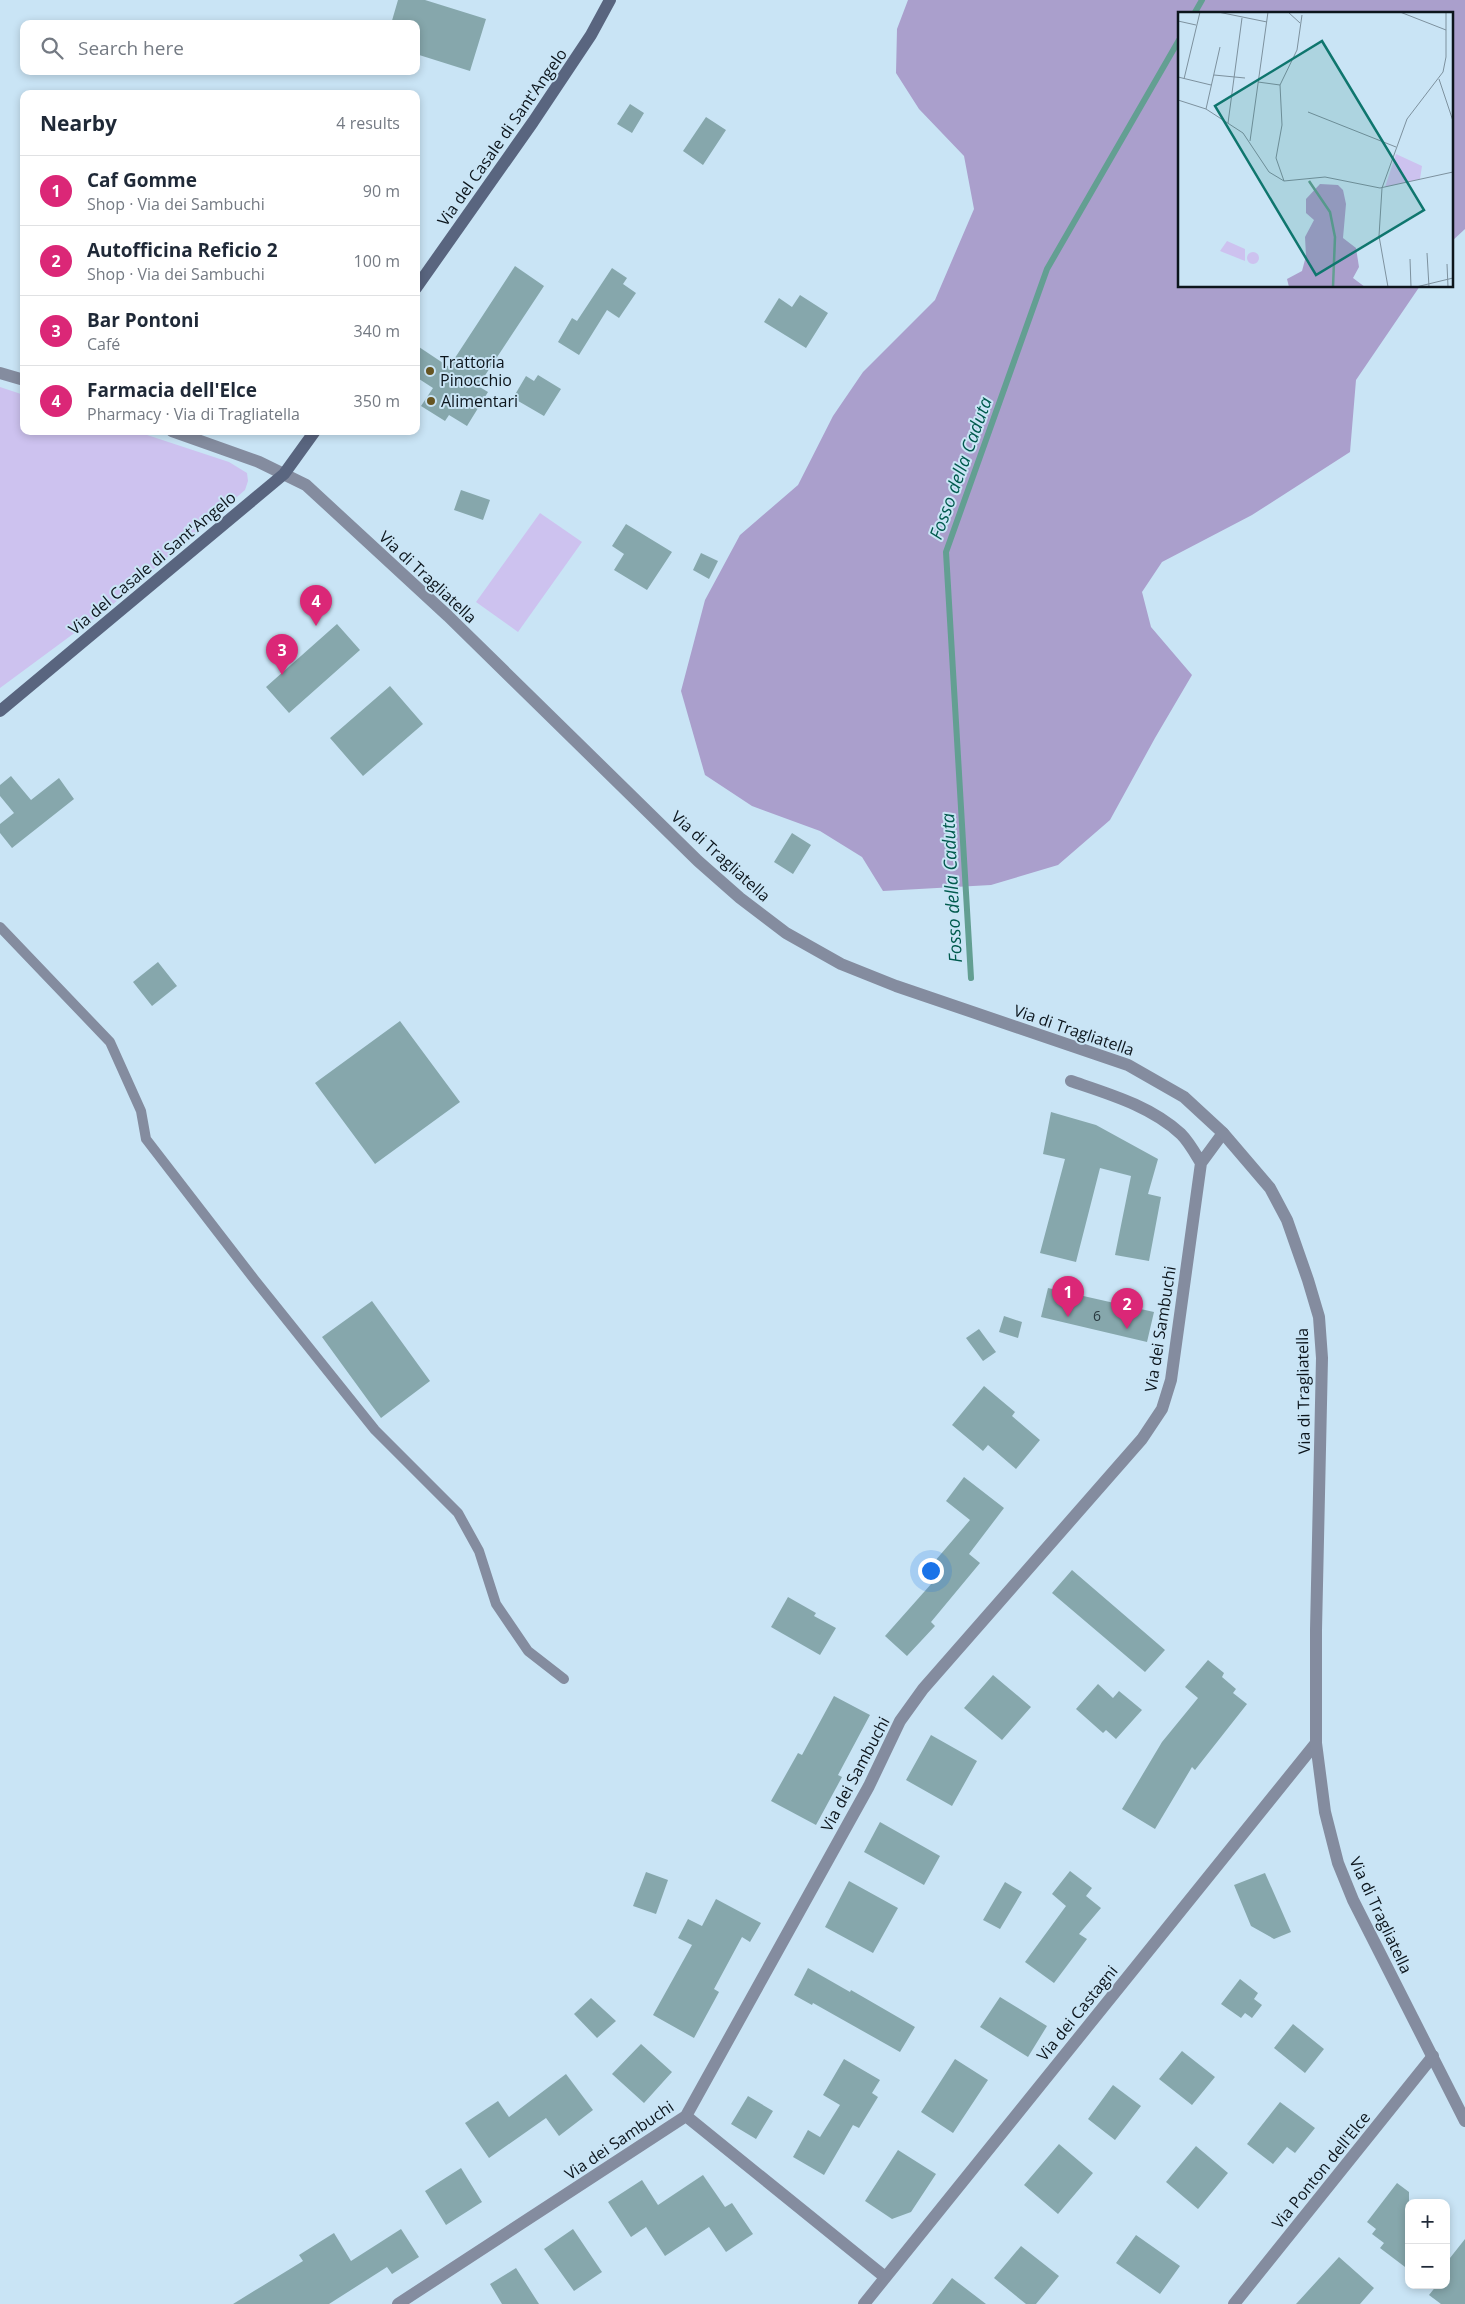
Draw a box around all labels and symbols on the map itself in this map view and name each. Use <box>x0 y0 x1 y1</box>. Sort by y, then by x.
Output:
inset map <box>1178 12 1452 288</box>
street label: Via del Casale di Sant'Angelo <box>432 44 572 230</box>
place label: Trattoria Pinocchio <box>440 351 512 391</box>
marker: Trattoria Pinocchio <box>424 365 436 377</box>
place label: Alimentari <box>441 390 518 412</box>
water label: Fosso della Caduta <box>923 393 997 543</box>
marker: Alimentari <box>425 395 437 407</box>
street label: Via del Casale di Sant'Angelo <box>64 486 240 640</box>
street label: Via di Tragliatella <box>374 526 482 628</box>
pin: 4 <box>300 585 332 626</box>
pin: 3 <box>266 634 298 675</box>
street label: Via di Tragliatella <box>667 806 775 906</box>
water label: Fosso della Caduta <box>935 812 967 964</box>
street label: Via di Tragliatella <box>1011 999 1137 1061</box>
street label: Via dei Sambuchi <box>1139 1264 1181 1394</box>
pin: 1 <box>1052 1276 1084 1317</box>
pin: 2 <box>1111 1288 1143 1329</box>
house number: 6 <box>1093 1306 1101 1325</box>
street label: Via di Tragliatella <box>1291 1328 1315 1454</box>
your location <box>918 1558 944 1584</box>
street label: Via dei Sambuchi <box>815 1713 895 1835</box>
street label: Via di Tragliatella <box>1344 1853 1418 1977</box>
street label: Via dei Castagni <box>1032 1960 1122 2066</box>
street label: Via dei Sambuchi <box>560 2095 678 2185</box>
street label: Via Ponton dell'Elce <box>1267 2107 1375 2233</box>

